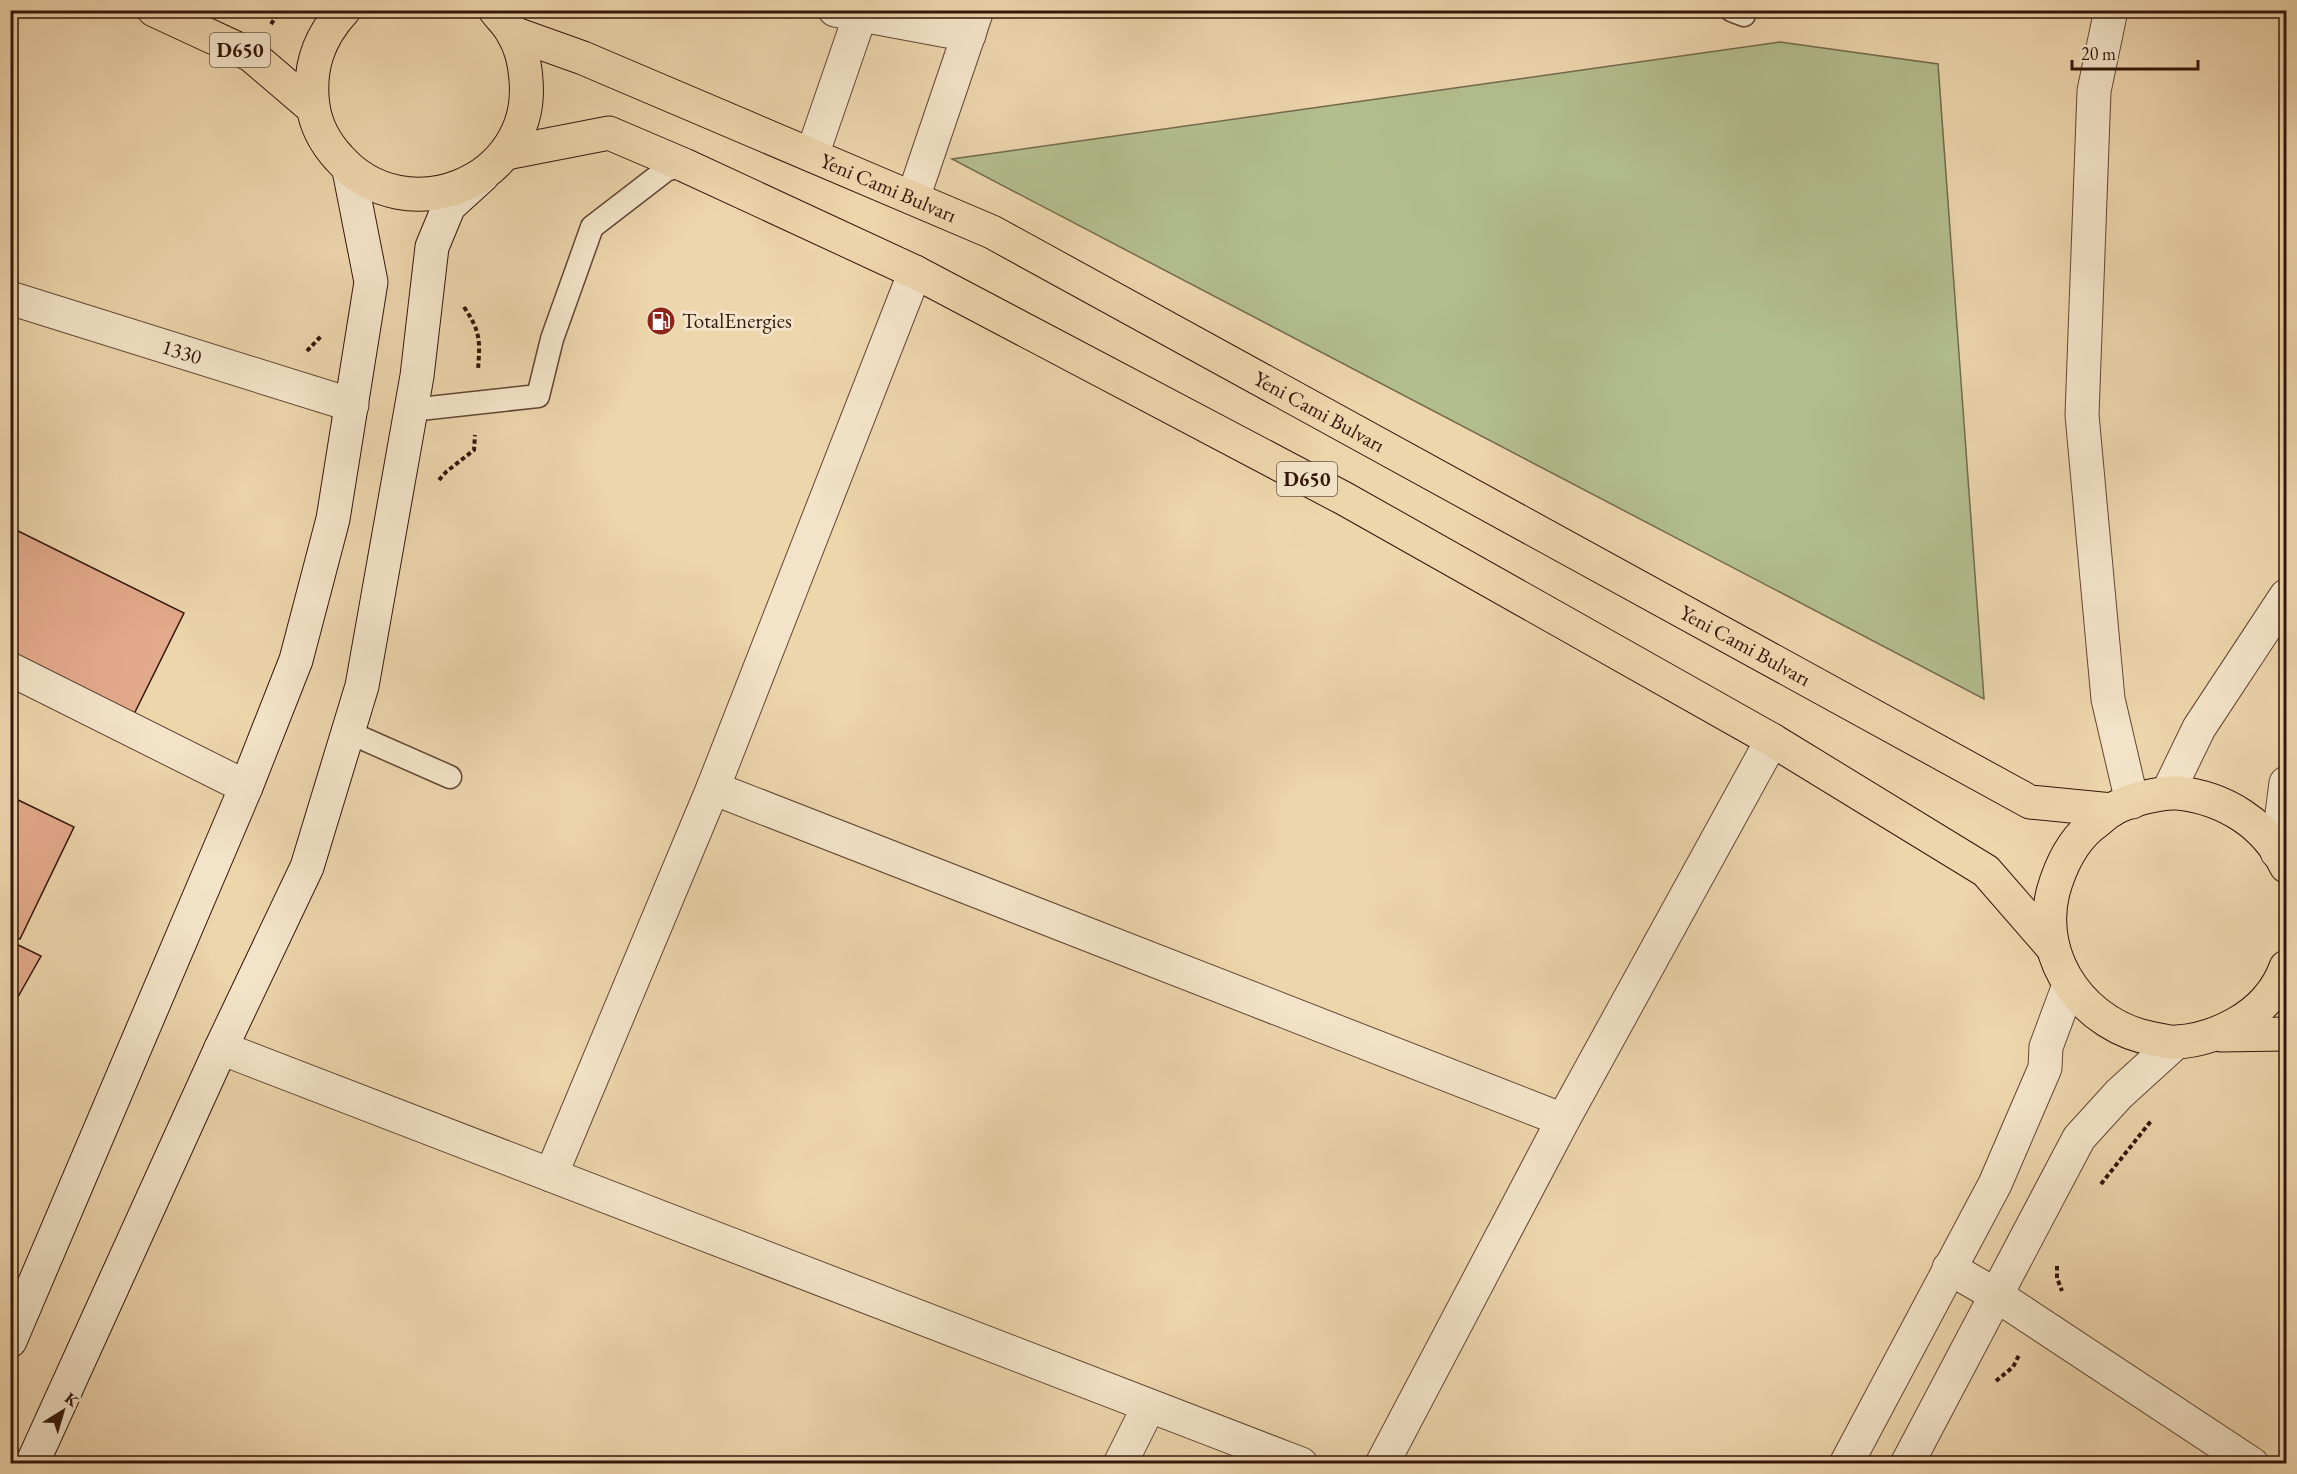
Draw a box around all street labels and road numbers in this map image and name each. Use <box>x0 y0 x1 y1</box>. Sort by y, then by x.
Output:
road number: D650 <box>210 33 270 67</box>
street label: Yeni Cami Bulvarı <box>816 146 961 228</box>
street label: 1330 <box>159 332 205 370</box>
street label: Yeni Cami Bulvarı <box>1249 364 1390 458</box>
road number: D650 <box>1277 462 1337 496</box>
street label: Yeni Cami Bulvarı <box>1675 598 1816 692</box>

